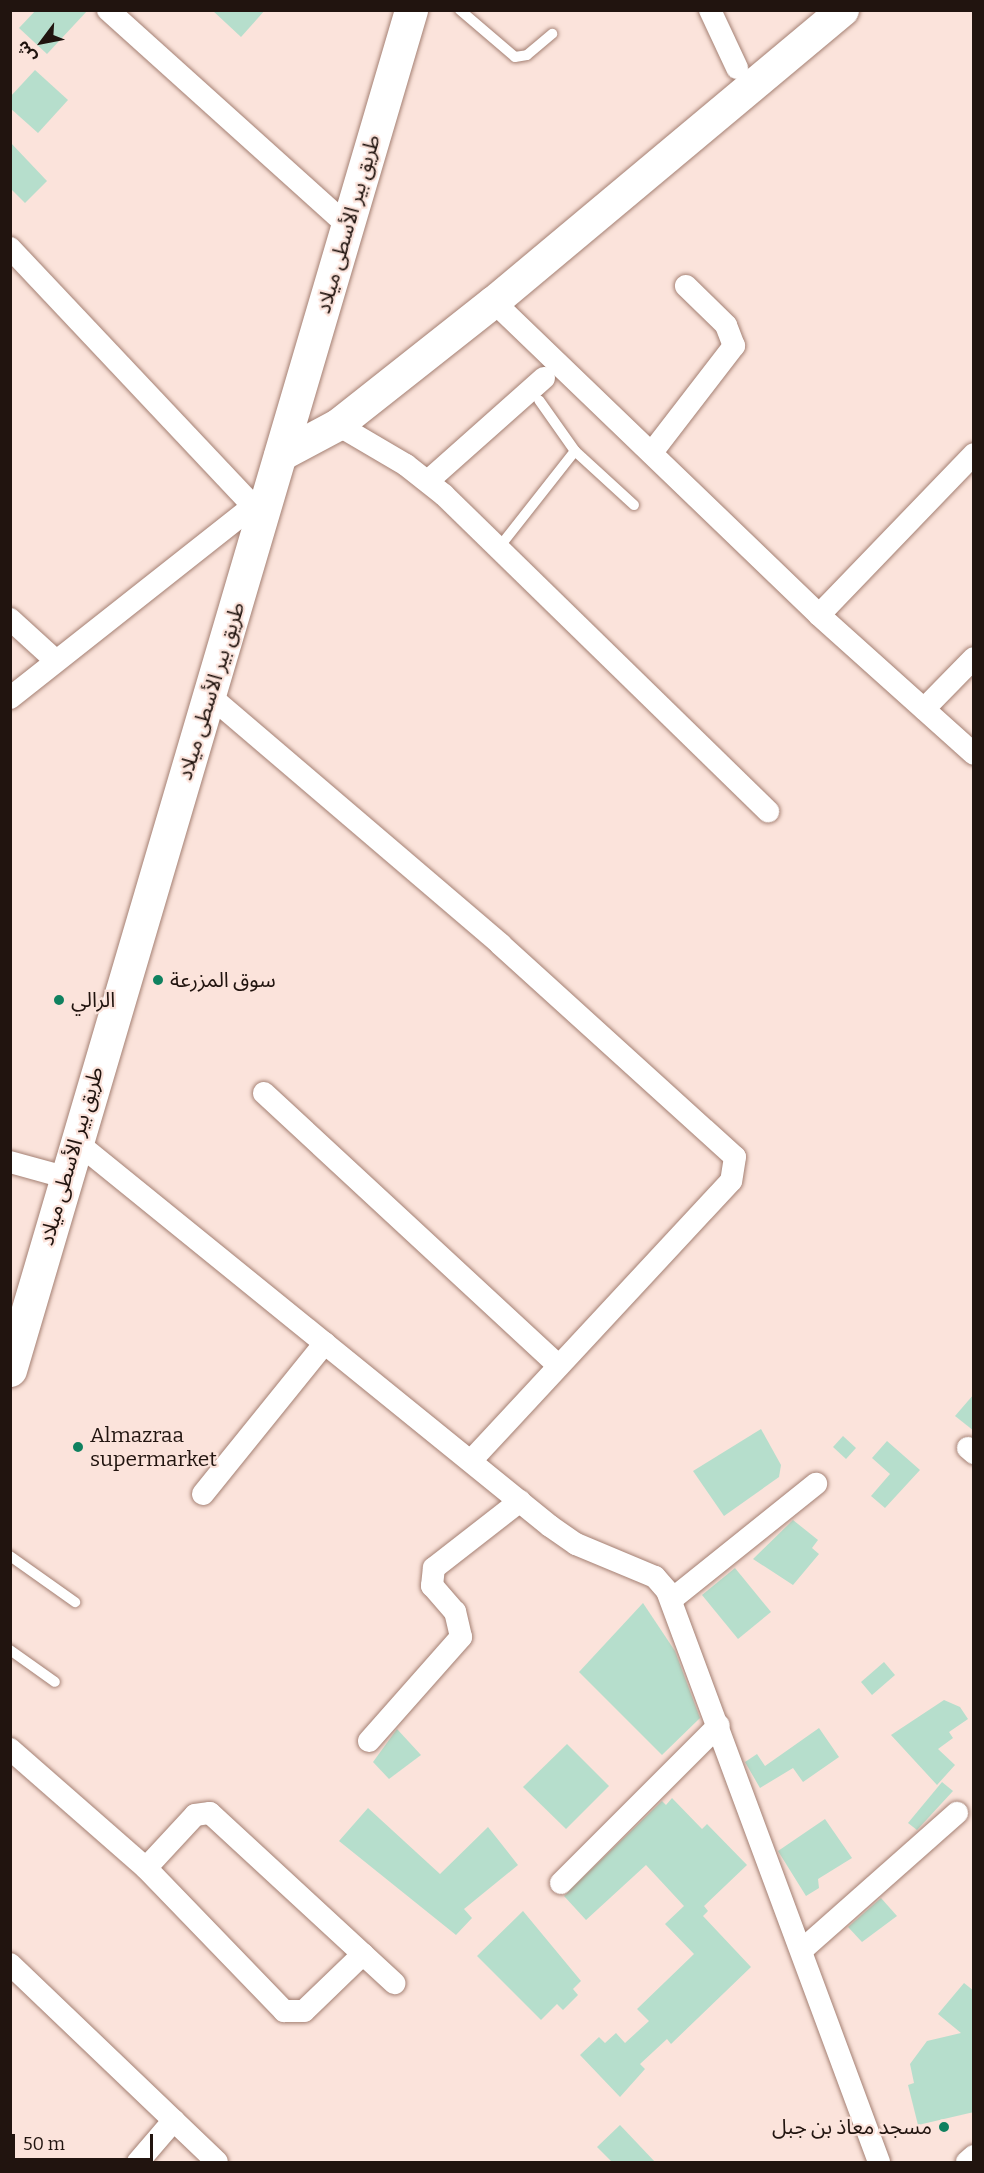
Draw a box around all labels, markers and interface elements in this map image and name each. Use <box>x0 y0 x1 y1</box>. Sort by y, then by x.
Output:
north arrow <box>12 12 72 72</box>
text: ش <box>12 37 40 66</box>
street label: طريق بير الأسطى ميلاد <box>310 132 386 316</box>
street label: طريق بير الأسطى ميلاد <box>172 599 250 783</box>
place label: سوق المزرعة <box>170 967 276 993</box>
marker: سوق المزرعة <box>151 973 165 987</box>
place label: الرالي <box>71 987 115 1013</box>
marker: الرالي <box>52 993 66 1007</box>
street label: طريق بير الأسطى ميلاد <box>33 1064 109 1248</box>
place label: Almazraa supermarket <box>90 1422 217 1472</box>
marker: Almazraa supermarket <box>71 1440 85 1454</box>
place label: مسجد معاذ بن جبل <box>772 2114 932 2140</box>
marker: مسجد معاذ بن جبل <box>937 2120 951 2134</box>
scale bar <box>15 2122 156 2160</box>
text: 50 m <box>23 2133 65 2155</box>

